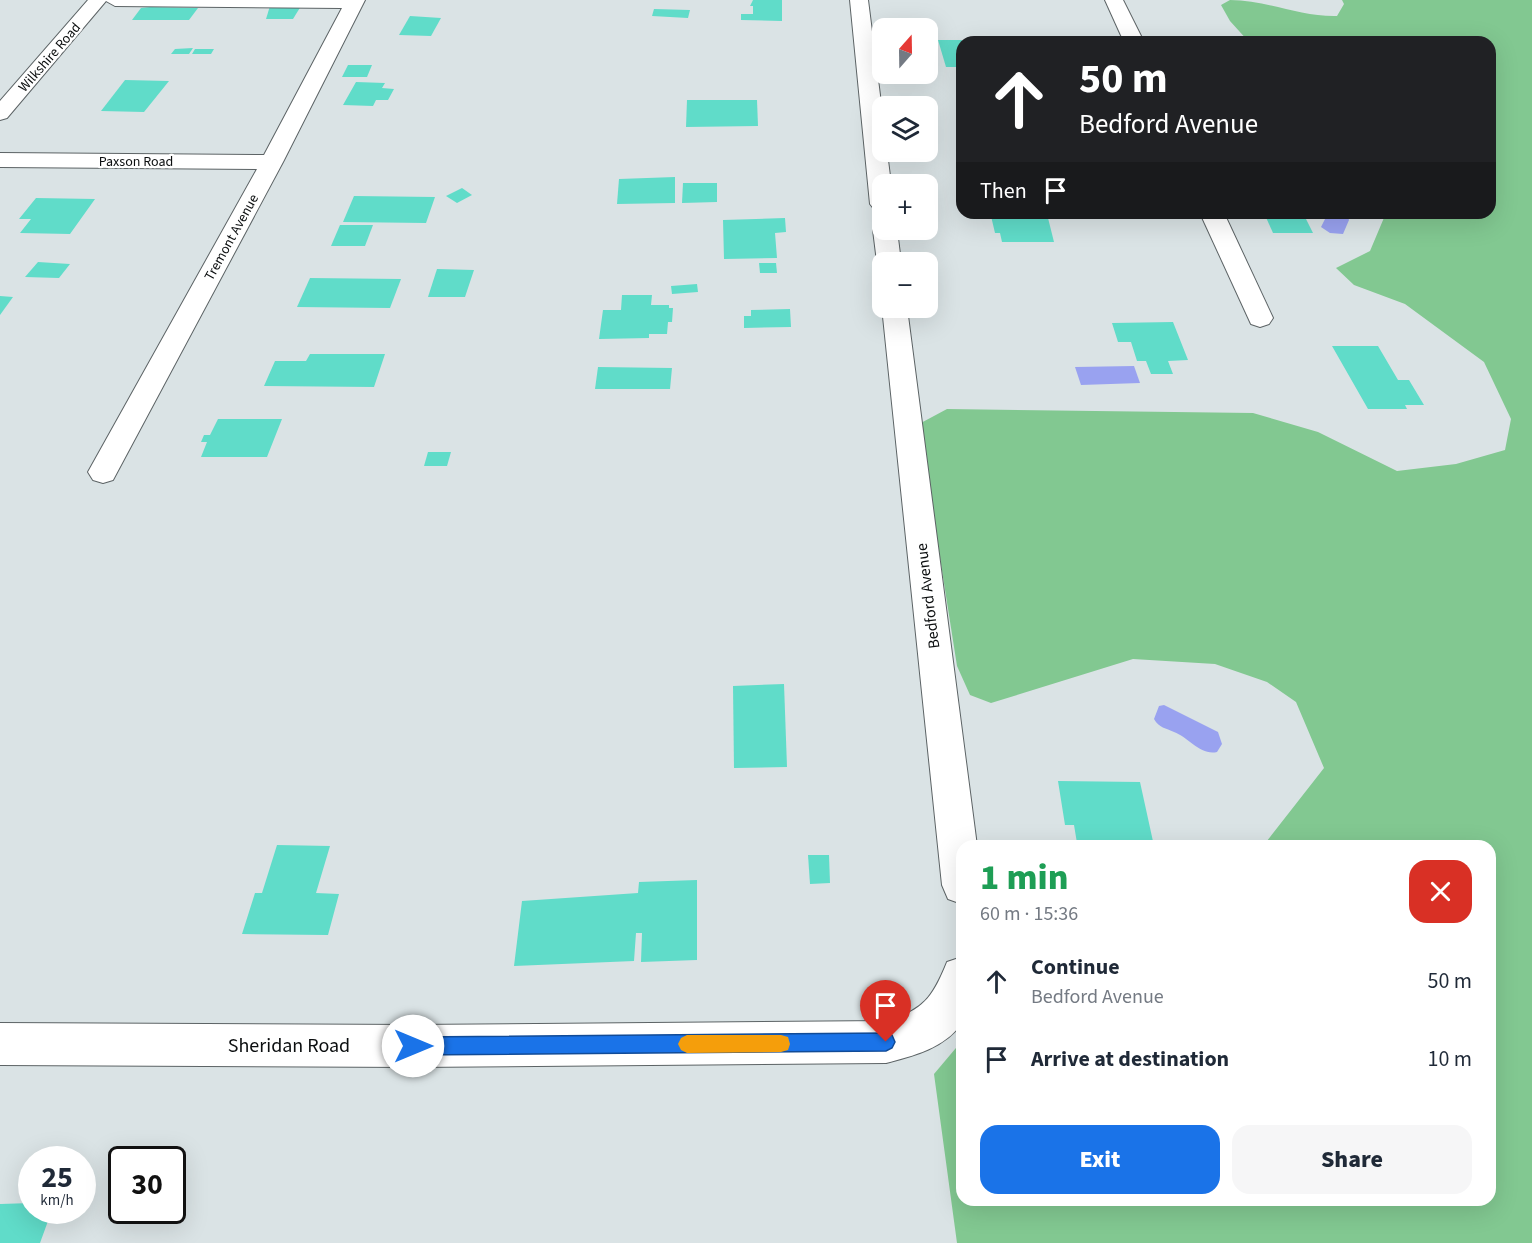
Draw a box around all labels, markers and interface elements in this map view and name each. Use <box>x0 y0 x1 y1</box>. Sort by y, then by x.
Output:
street label: Wilkshire Road <box>14 18 86 97</box>
north arrow <box>872 18 938 84</box>
map controls <box>872 18 938 318</box>
text: 50 m <box>1079 49 1168 109</box>
icon: ahead <box>980 60 1058 138</box>
button: layers <box>872 96 938 162</box>
text: Bedford Avenue <box>1079 105 1258 144</box>
street label: Paxson Road <box>99 152 173 172</box>
button: + <box>872 174 938 240</box>
icon: arrive <box>1039 174 1072 207</box>
text: Then <box>980 175 1027 207</box>
street label: Tremont Avenue <box>200 191 264 284</box>
button: − <box>872 252 938 318</box>
street label: Bedford Avenue <box>911 542 945 650</box>
text: 1 min <box>980 852 1068 903</box>
button: close <box>1409 860 1472 923</box>
text: 60 m · 15:36 <box>980 900 1078 928</box>
text: Continue <box>1031 951 1120 983</box>
icon: ahead <box>980 965 1013 998</box>
text: 50 m <box>1427 965 1472 997</box>
pin <box>860 980 911 1042</box>
text: Bedford Avenue <box>1031 983 1164 1011</box>
icon: arrive <box>869 989 902 1022</box>
position arrow <box>381 1014 445 1078</box>
street label: Sheridan Road <box>228 1032 350 1060</box>
icon: arrive <box>980 1043 1013 1076</box>
text: Arrive at destination <box>1031 1043 1229 1075</box>
text: 10 m <box>1427 1043 1472 1075</box>
button: Exit <box>980 1125 1220 1194</box>
button: Share <box>1232 1125 1472 1194</box>
speed limit sign: 30 <box>108 1146 186 1224</box>
text: 25 <box>41 1156 73 1199</box>
text: km/h <box>40 1190 74 1211</box>

